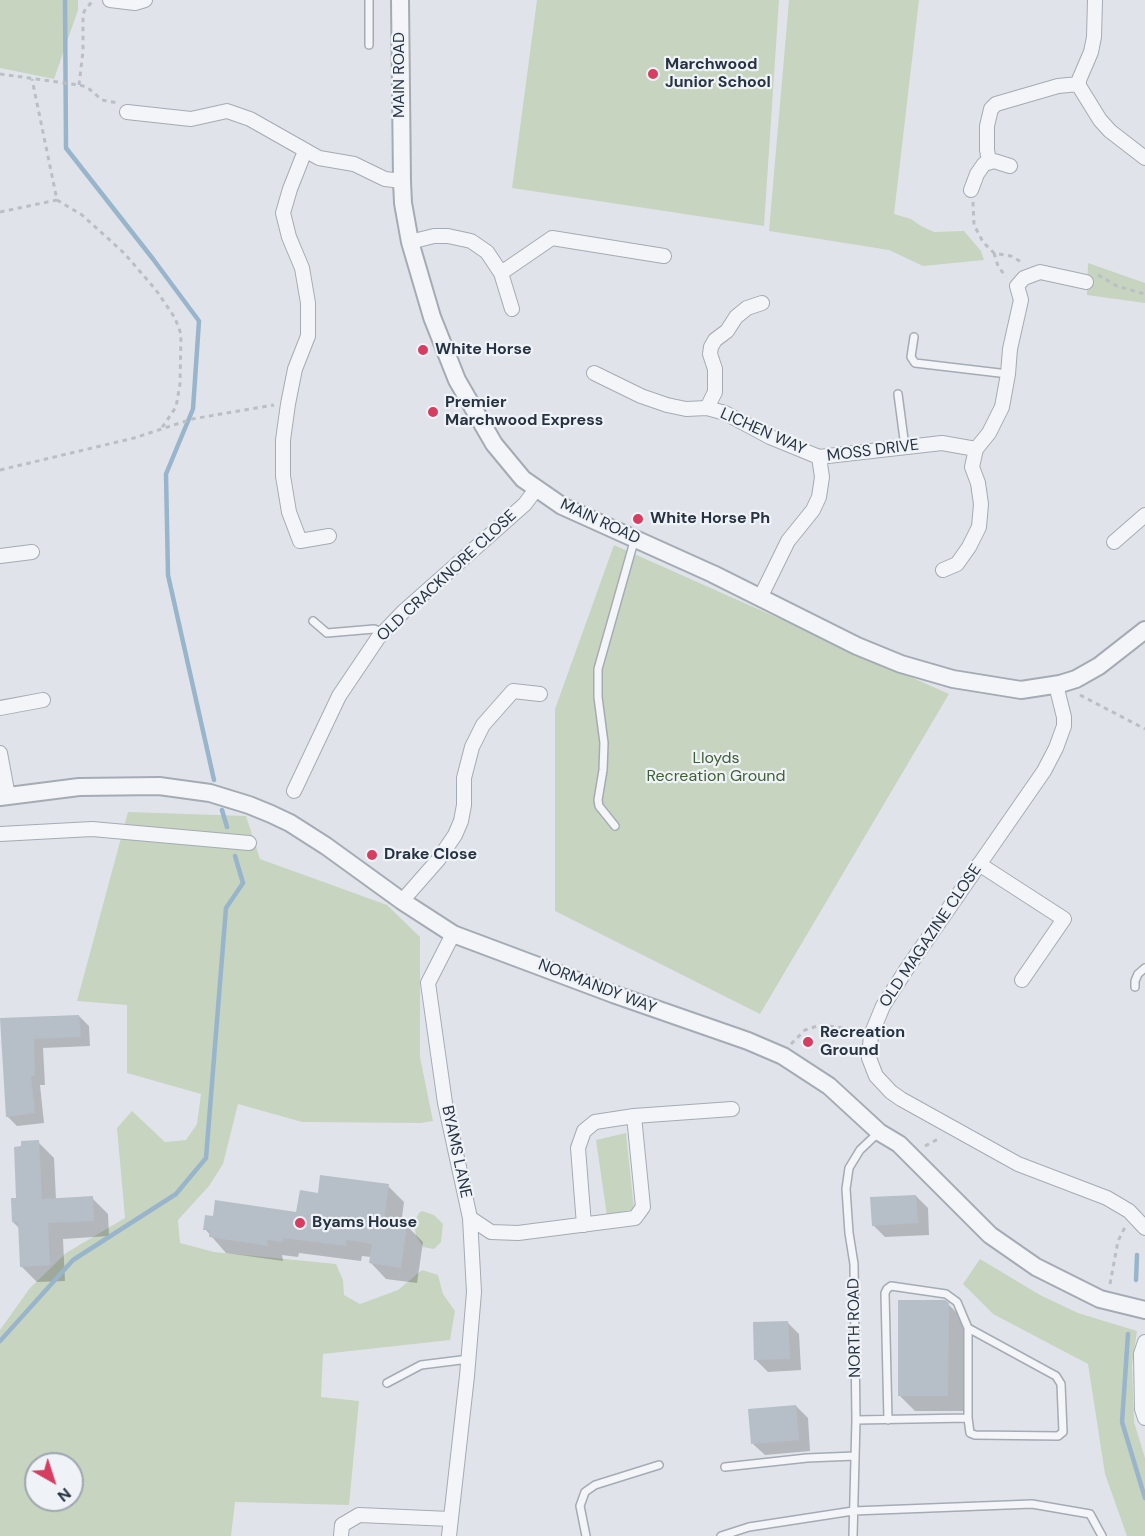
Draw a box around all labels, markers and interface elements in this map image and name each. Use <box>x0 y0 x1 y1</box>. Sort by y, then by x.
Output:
street label: MAIN ROAD <box>390 32 410 118</box>
place label: Marchwood Junior School <box>665 55 771 93</box>
marker: Marchwood Junior School <box>646 67 660 81</box>
place label: White Horse <box>435 340 532 360</box>
marker: White Horse <box>416 343 430 357</box>
place label: Premier Marchwood Express <box>445 393 603 431</box>
marker: Premier Marchwood Express <box>426 405 440 419</box>
street label: LICHEN WAY <box>717 405 809 459</box>
street label: MOSS DRIVE <box>826 436 920 466</box>
street label: MAIN ROAD <box>557 495 643 549</box>
street label: OLD CRACKNORE CLOSE <box>373 506 521 646</box>
place label: White Horse Ph <box>650 509 770 529</box>
marker: White Horse Ph <box>631 512 645 526</box>
park label: Lloyds Recreation Ground <box>646 749 786 787</box>
place label: Drake Close <box>384 845 477 865</box>
marker: Drake Close <box>365 848 379 862</box>
street label: OLD MAGAZINE CLOSE <box>876 861 986 1011</box>
street label: NORMANDY WAY <box>535 956 659 1018</box>
place label: Recreation Ground <box>820 1023 905 1061</box>
marker: Recreation Ground <box>801 1035 815 1049</box>
street label: BYAMS LANE <box>437 1104 475 1200</box>
place label: Byams House <box>312 1213 417 1233</box>
marker: Byams House <box>293 1216 307 1230</box>
street label: NORTH ROAD <box>845 1278 865 1378</box>
north arrow <box>24 1452 84 1512</box>
text: N <box>53 1483 76 1507</box>

